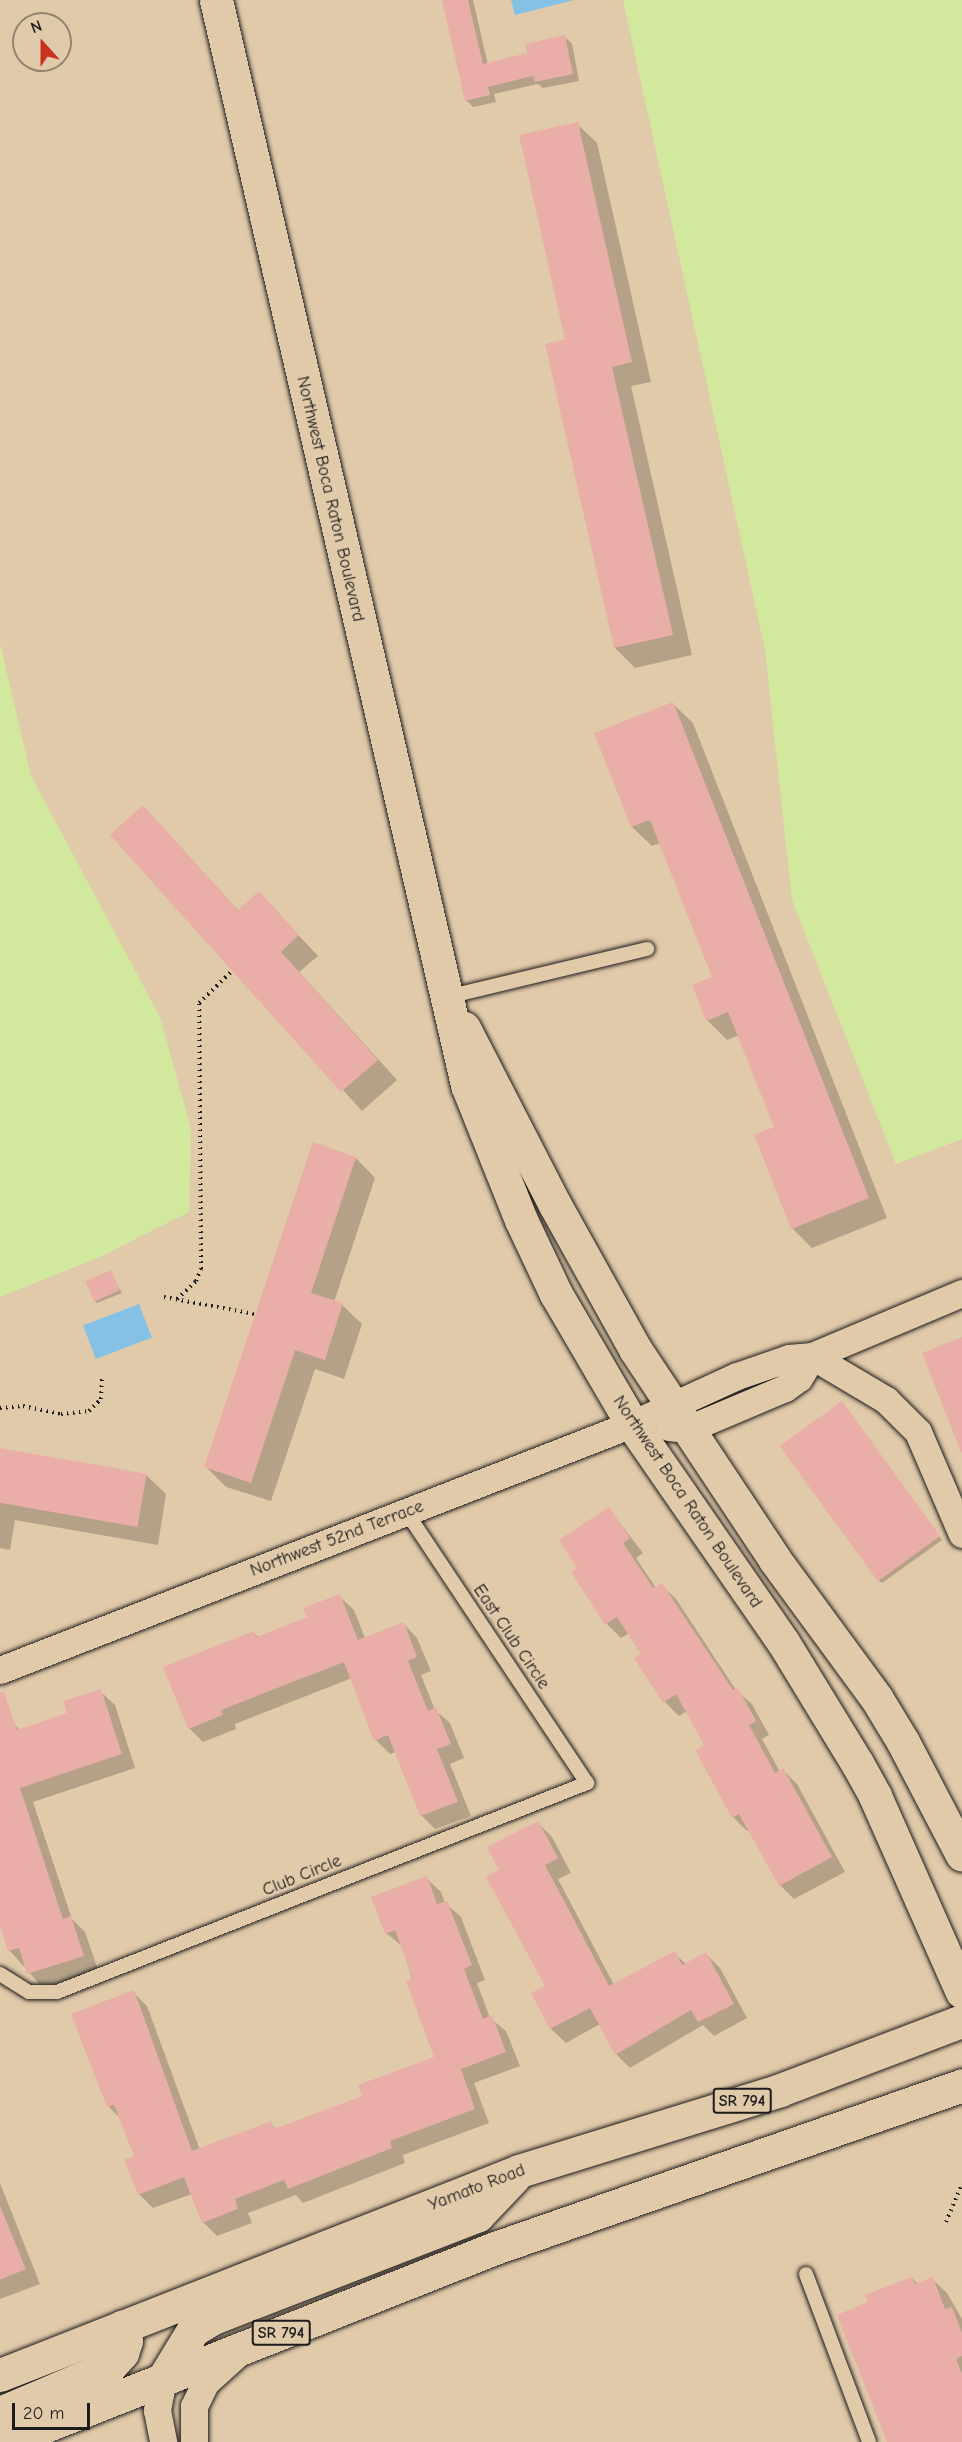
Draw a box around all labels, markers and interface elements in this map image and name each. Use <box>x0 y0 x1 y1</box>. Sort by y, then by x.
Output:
north arrow <box>12 12 72 72</box>
text: N <box>28 17 44 37</box>
street label: Northwest Boca Raton Boulevard <box>291 374 369 624</box>
street label: Northwest Boca Raton Boulevard <box>608 1392 766 1612</box>
street label: Northwest 52nd Terrace <box>247 1496 427 1582</box>
street label: East Club Circle <box>468 1580 554 1694</box>
street label: Club Circle <box>259 1850 345 1902</box>
road number: SR 794 <box>712 2088 772 2114</box>
street label: Yamato Road <box>425 2160 529 2216</box>
road number: SR 794 <box>251 2320 311 2346</box>
scale bar <box>15 2391 93 2429</box>
text: 20 m <box>23 2403 64 2424</box>

